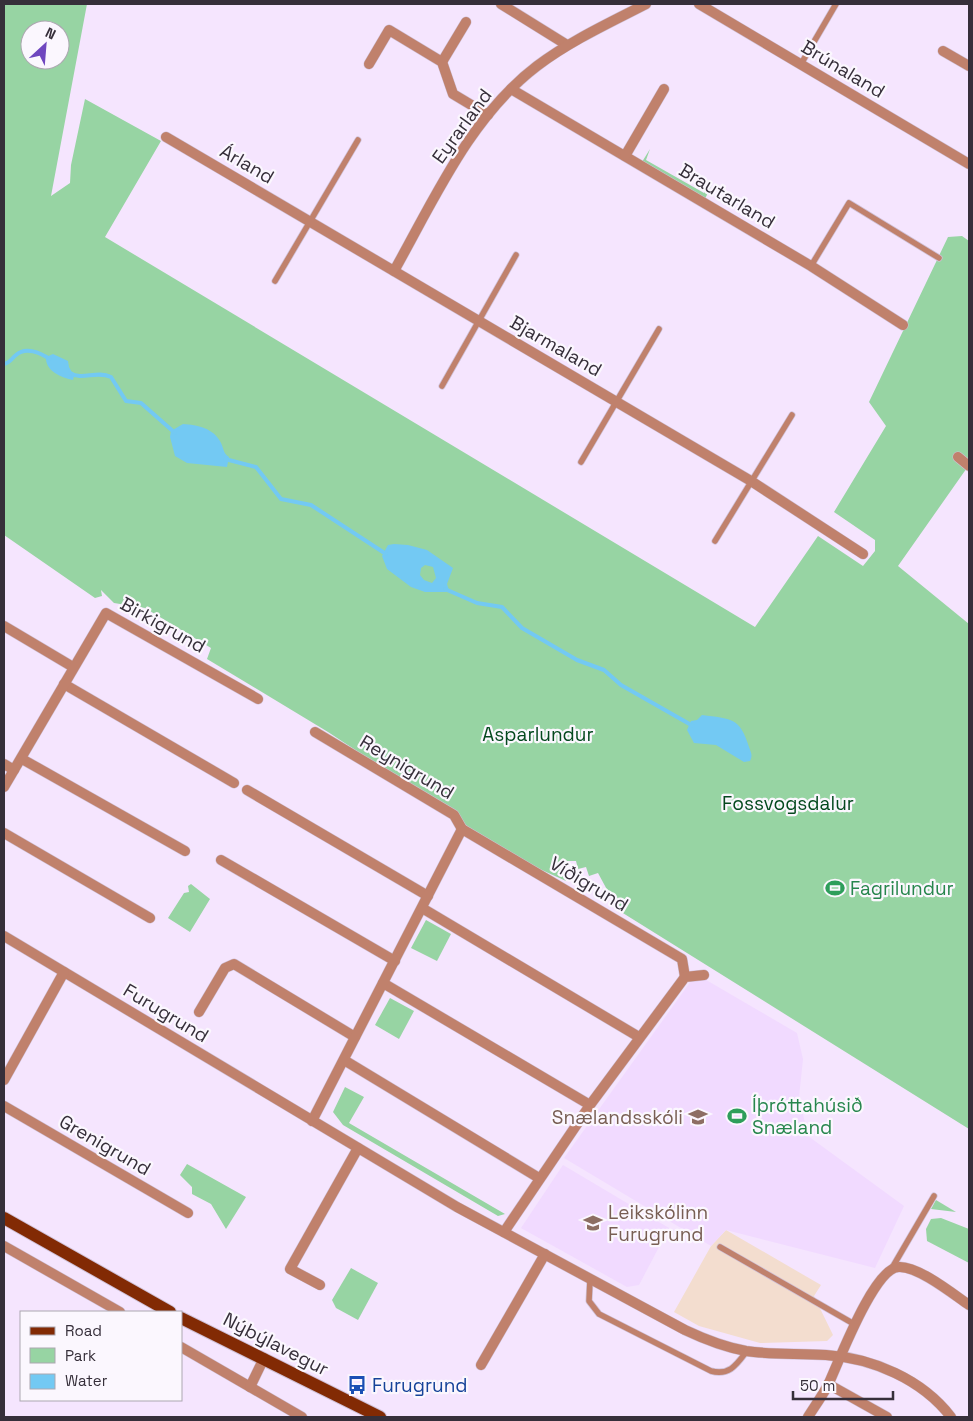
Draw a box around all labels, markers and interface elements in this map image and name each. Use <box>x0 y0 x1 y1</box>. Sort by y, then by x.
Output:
north arrow <box>20 20 70 70</box>
text: N <box>43 23 59 43</box>
street label: Brúnaland <box>797 34 889 104</box>
street label: Eyrarland <box>426 84 498 168</box>
street label: Árland <box>215 139 279 189</box>
street label: Brautarland <box>674 157 780 235</box>
street label: Bjarmaland <box>506 310 606 382</box>
street label: Birkigrund <box>116 591 210 659</box>
park label: Asparlundur <box>482 722 594 747</box>
street label: Reynigrund <box>355 729 459 805</box>
park label: Fossvogsdalur <box>722 791 854 816</box>
street label: Víðigrund <box>545 851 633 917</box>
place label: Fagrilundur <box>850 876 954 901</box>
sports icon: Fagrilundur <box>824 877 846 899</box>
street label: Furugrund <box>119 978 213 1048</box>
place label: Íþróttahúsið Snæland <box>752 1093 863 1140</box>
place label: Snælandsskóli <box>552 1105 683 1130</box>
sports icon: Íþróttahúsið Snæland <box>726 1105 748 1127</box>
school or university icon: Snælandsskóli <box>687 1106 709 1128</box>
street label: Grenigrund <box>55 1109 155 1181</box>
place label: Leikskólinn Furugrund <box>608 1200 708 1247</box>
school or university icon: Leikskólinn Furugrund <box>582 1212 604 1234</box>
street label: Nýbýlavegur <box>219 1307 333 1381</box>
legend <box>20 1311 182 1401</box>
text: Road <box>65 1321 102 1340</box>
text: Park <box>65 1346 96 1365</box>
scale bar <box>793 1368 893 1400</box>
text: Water <box>65 1371 108 1390</box>
place label: Furugrund <box>372 1373 468 1398</box>
bus stop icon: Furugrund <box>346 1374 368 1396</box>
text: 50 m <box>800 1376 835 1395</box>

